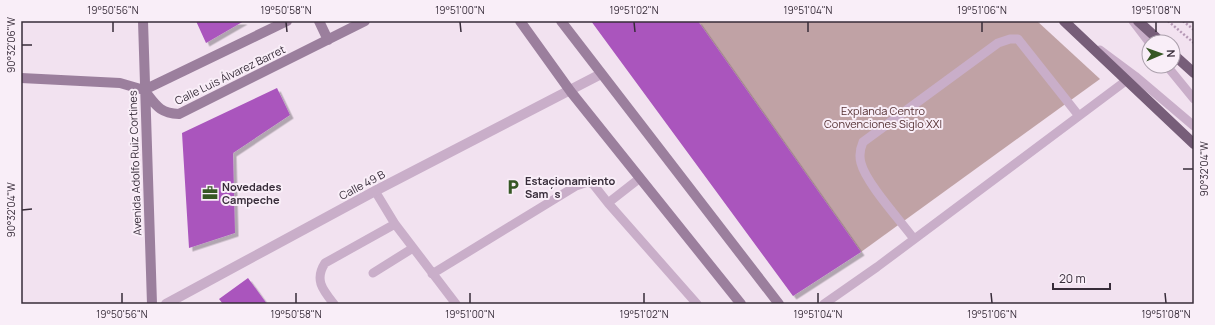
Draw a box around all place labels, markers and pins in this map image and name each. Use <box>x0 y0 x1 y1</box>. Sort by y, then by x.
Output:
place label: Estacionamiento Sam´s <box>525 173 616 201</box>
parking icon: Estacionamiento Sam´s <box>504 178 522 196</box>
place label: Novedades Campeche <box>222 179 281 207</box>
office icon: Novedades Campeche <box>201 184 219 202</box>

